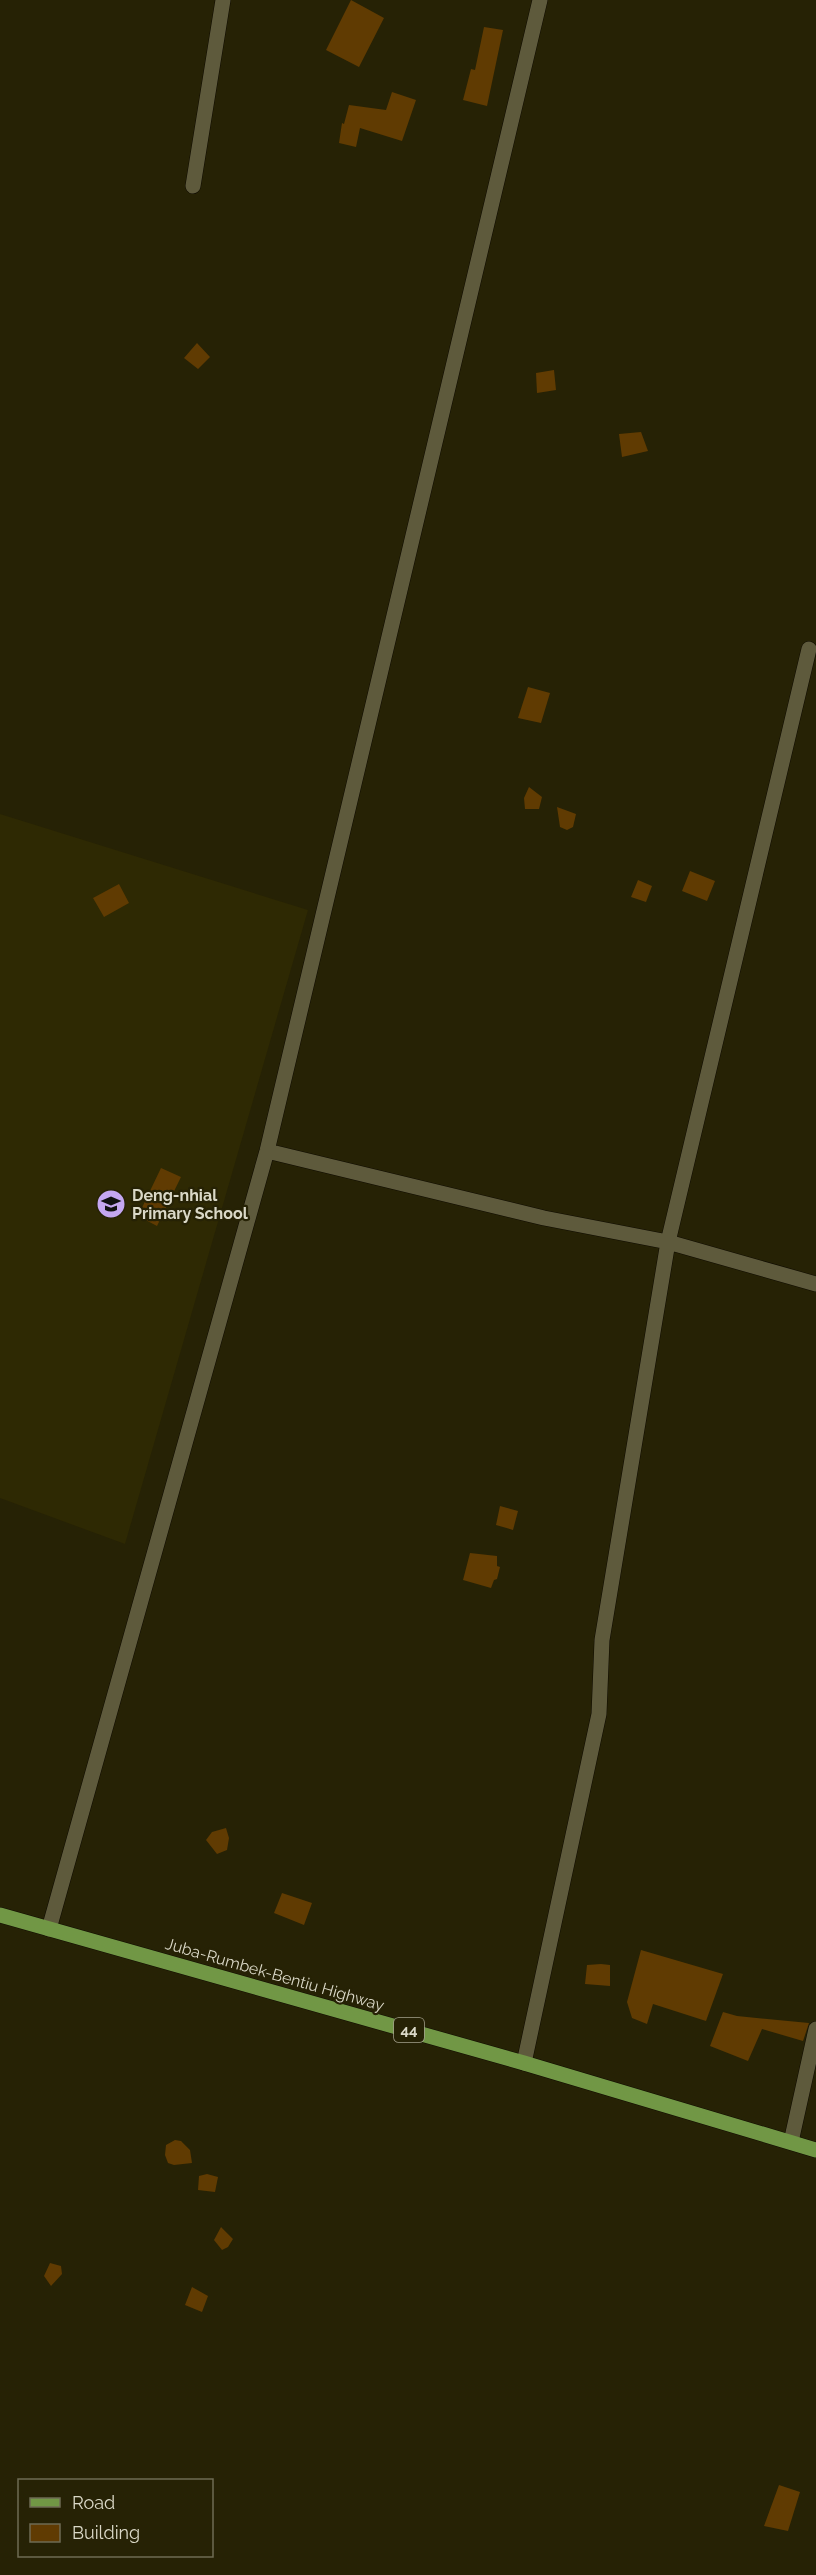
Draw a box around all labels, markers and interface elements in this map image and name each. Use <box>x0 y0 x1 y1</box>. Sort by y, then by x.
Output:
place label: Deng-nhial Primary School <box>132 1186 249 1223</box>
school or university icon: Deng-nhial Primary School <box>95 1188 127 1220</box>
street label: Juba-Rumbek-Bentiu Highway <box>163 1934 387 2015</box>
road number: 44 <box>394 2018 424 2042</box>
legend <box>18 2479 213 2557</box>
text: Road <box>72 2492 115 2513</box>
text: Building <box>72 2522 140 2543</box>

